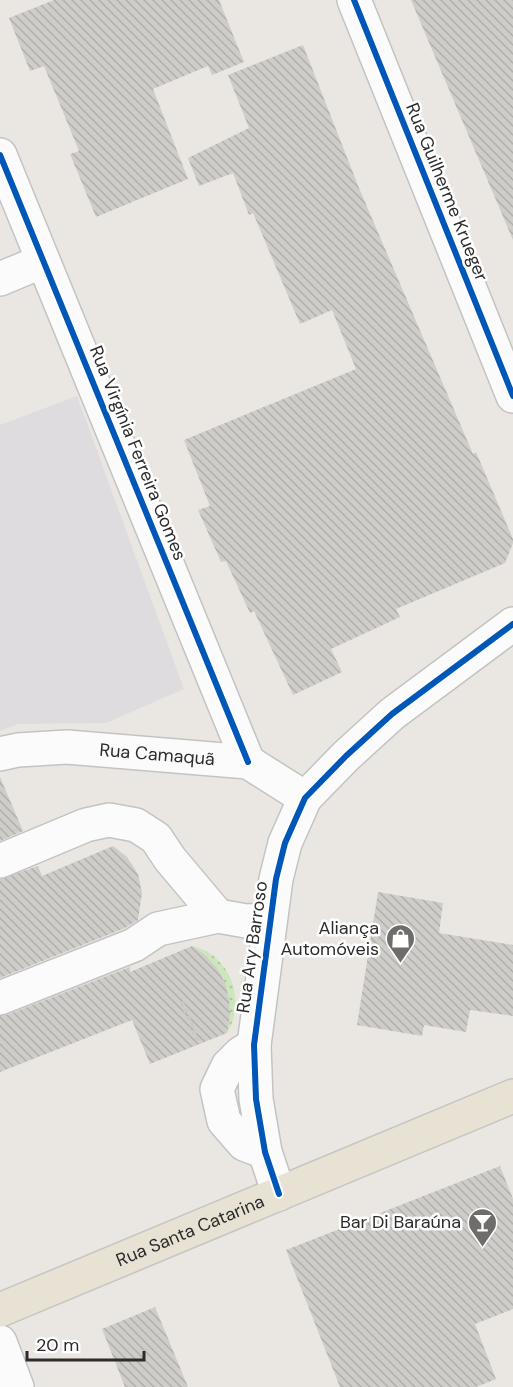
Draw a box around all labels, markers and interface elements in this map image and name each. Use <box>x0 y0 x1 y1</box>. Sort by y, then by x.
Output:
street label: Rua Guilherme Krueger <box>400 99 494 285</box>
street label: Rua Virgínia Ferreira Gomes <box>84 342 192 564</box>
street label: Rua Camaquã <box>99 738 216 771</box>
street label: Rua Ary Barroso <box>231 879 273 1015</box>
place label: Aliança Automóveis <box>281 916 379 961</box>
shop icon: Aliança Automóveis <box>384 922 416 964</box>
street label: Rua Santa Catarina <box>112 1189 268 1272</box>
bar icon: Bar Di Baraúna <box>466 1206 498 1248</box>
place label: Bar Di Baraúna <box>340 1210 461 1234</box>
scale bar <box>27 1324 144 1362</box>
text: 20 m <box>36 1333 79 1357</box>

